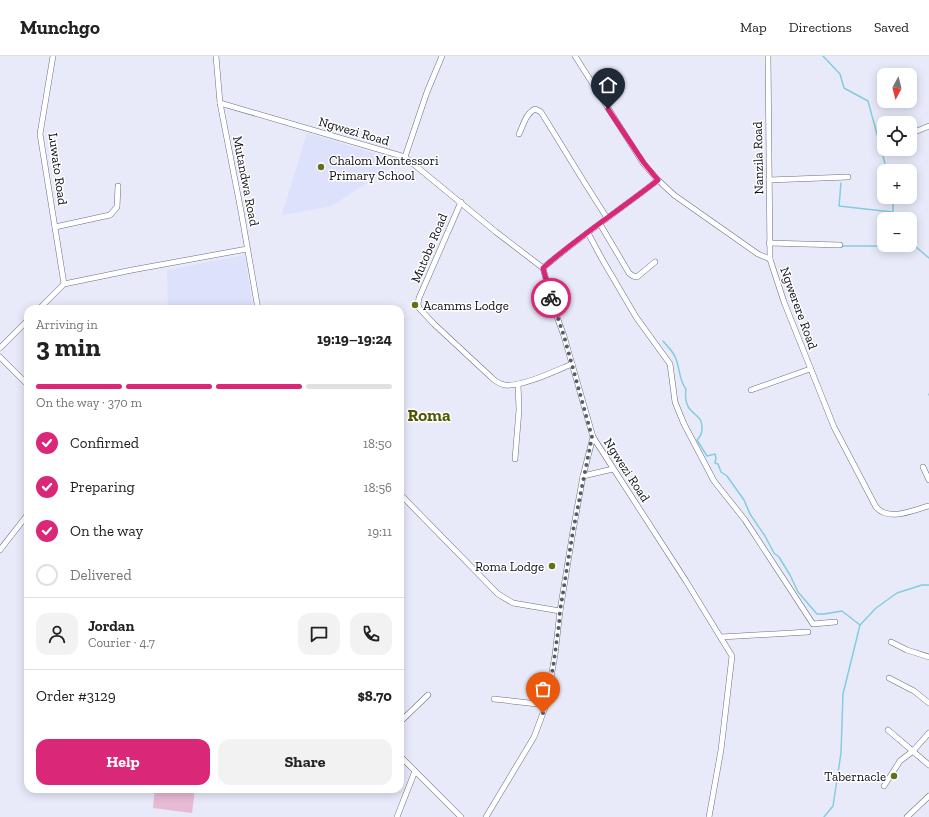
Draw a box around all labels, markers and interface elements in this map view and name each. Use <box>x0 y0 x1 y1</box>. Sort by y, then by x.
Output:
text: Munchgo <box>20 16 100 39</box>
text: Map <box>740 19 767 36</box>
text: Directions <box>789 19 852 36</box>
text: Saved <box>874 19 909 36</box>
pin <box>591 68 625 109</box>
north arrow <box>877 68 917 108</box>
map controls <box>877 68 917 252</box>
icon: home <box>597 74 619 96</box>
street label: Ngwezi Road <box>317 114 391 148</box>
button: locate <box>877 116 917 156</box>
street label: Nanzila Road <box>750 121 766 195</box>
street label: Luwato Road <box>46 132 70 206</box>
street label: Mutandwa Road <box>230 135 262 227</box>
place label: Chalom Montessori Primary School <box>329 153 439 183</box>
marker: Chalom Montessori Primary School <box>316 162 326 172</box>
button: + <box>877 164 917 204</box>
street label: Mutobe Road <box>408 211 450 285</box>
button: − <box>877 212 917 252</box>
street label: Ngwerere Road <box>777 265 821 351</box>
courier <box>531 278 571 318</box>
icon: bike <box>540 287 562 309</box>
place label: Acamms Lodge <box>423 298 509 313</box>
marker: Acamms Lodge <box>410 300 420 310</box>
text: Arriving in <box>36 317 98 332</box>
text: 19:19–19:24 <box>317 330 392 348</box>
text: 3 min <box>36 331 101 363</box>
text: On the way · 370 m <box>36 395 142 410</box>
district label: Roma <box>407 405 451 425</box>
icon: check <box>36 432 58 454</box>
text: Confirmed <box>70 434 139 452</box>
street label: Ngwezi Road <box>601 435 653 505</box>
text: 18:50 <box>363 436 392 451</box>
icon: check <box>36 476 58 498</box>
text: Preparing <box>70 478 135 496</box>
text: 18:56 <box>364 480 392 495</box>
icon: check <box>36 520 58 542</box>
text: On the way <box>70 522 143 540</box>
text: 19:11 <box>367 524 392 539</box>
place label: Roma Lodge <box>475 559 544 574</box>
marker: Roma Lodge <box>547 561 557 571</box>
text: Delivered <box>70 566 132 584</box>
button: person <box>36 613 78 655</box>
button: chat <box>298 613 340 655</box>
button: phone <box>350 613 392 655</box>
text: Jordan <box>88 617 134 635</box>
text: Courier · 4.7 <box>88 635 155 650</box>
pin <box>526 672 560 713</box>
icon: bag <box>532 678 554 700</box>
text: Order #3129 <box>36 687 116 705</box>
text: $8.70 <box>357 687 392 705</box>
button: Help <box>36 739 210 785</box>
button: Share <box>218 739 392 785</box>
place label: Tabernacle <box>824 769 886 784</box>
marker: Tabernacle <box>889 771 899 781</box>

